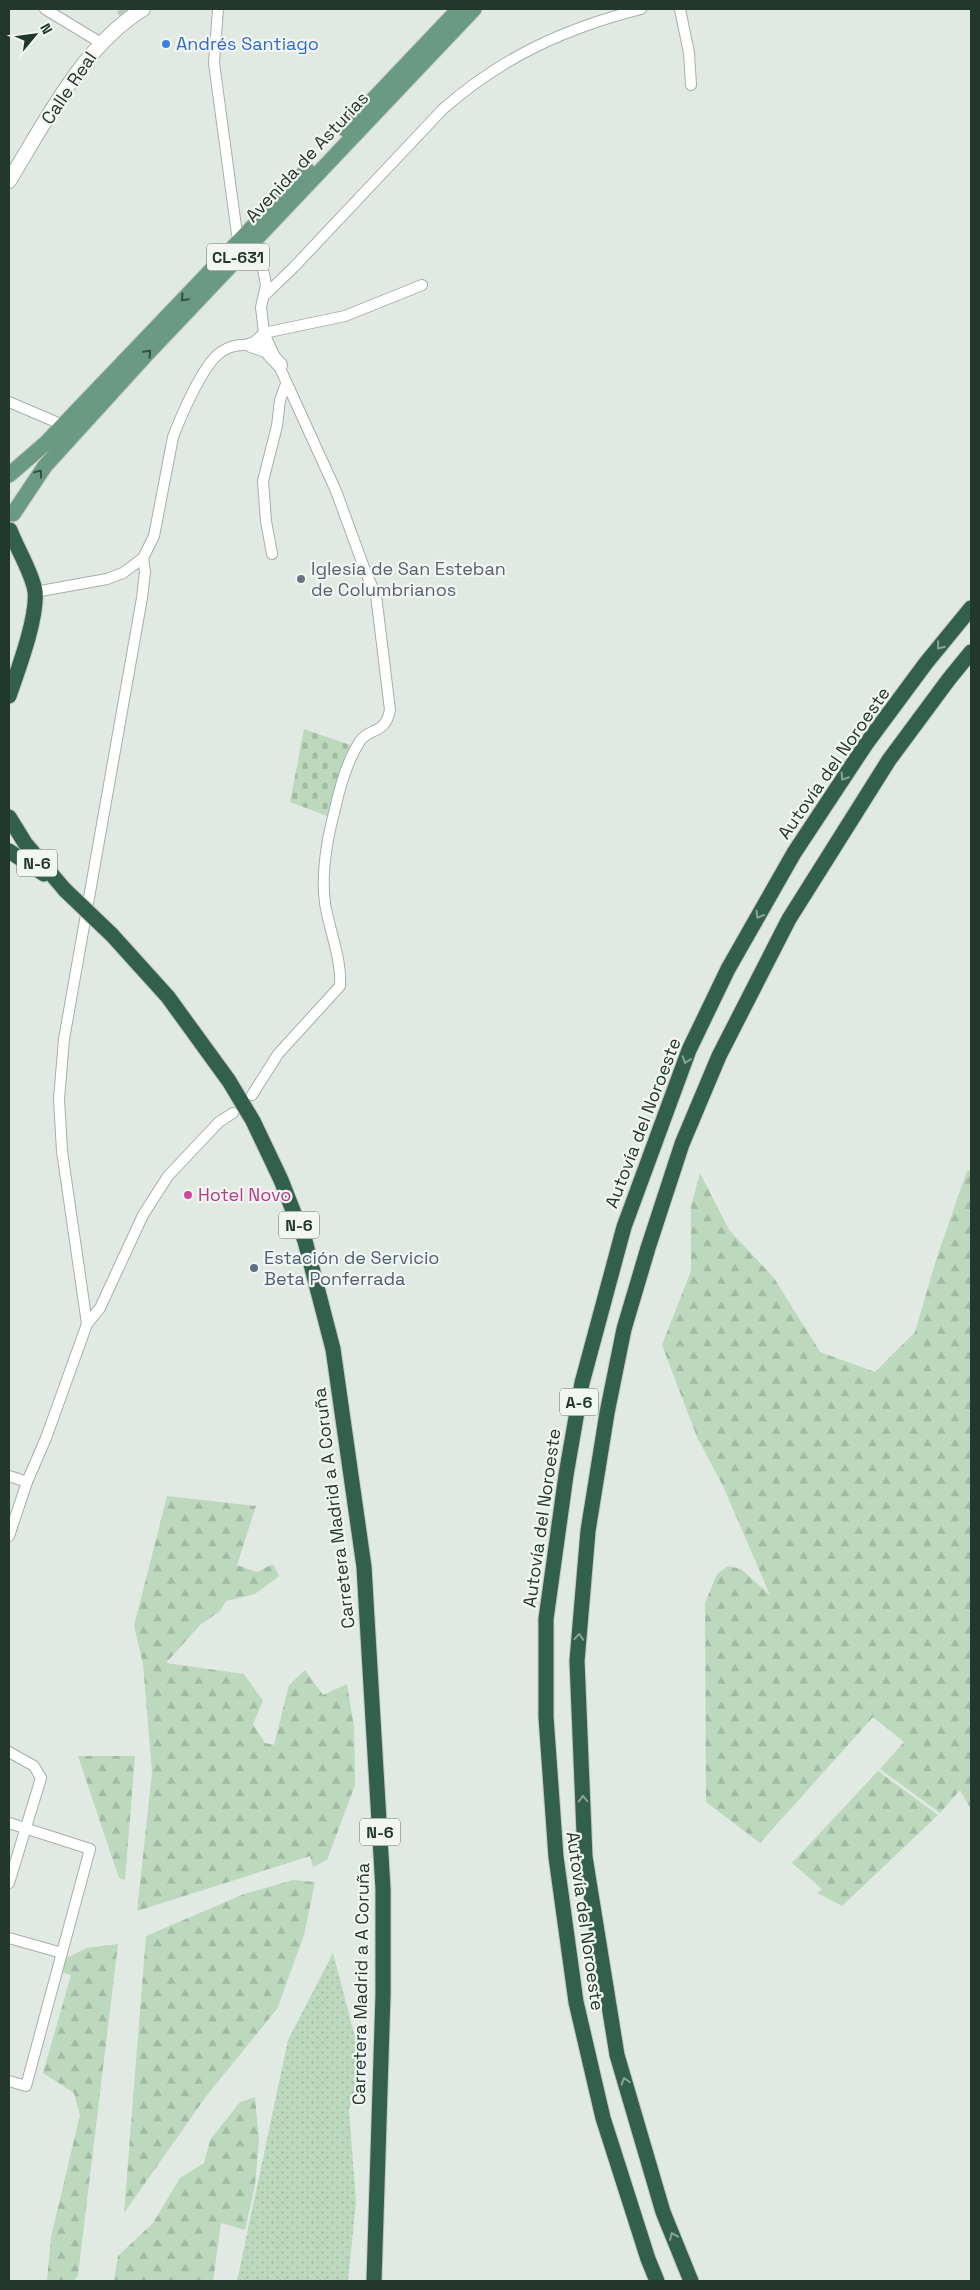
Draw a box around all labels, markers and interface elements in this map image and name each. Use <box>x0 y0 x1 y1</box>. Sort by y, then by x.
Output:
north arrow <box>10 10 60 60</box>
text: N <box>36 20 57 37</box>
place label: Andrés Santiago <box>176 32 319 55</box>
marker: Andrés Santiago <box>160 38 172 50</box>
street label: Calle Real <box>36 47 101 128</box>
street label: Avenida de Asturias <box>240 86 373 227</box>
road number: CL-631 <box>207 243 269 270</box>
one-way arrow <box>181 292 190 301</box>
one-way arrow <box>142 349 151 358</box>
one-way arrow <box>33 469 42 479</box>
place label: Iglesia de San Esteban de Columbrianos <box>311 557 506 601</box>
marker: Iglesia de San Esteban de Columbrianos <box>295 573 307 585</box>
one-way arrow <box>938 640 946 649</box>
street label: Autovía del Noroeste <box>772 682 895 843</box>
one-way arrow <box>841 771 850 781</box>
road number: N-6 <box>17 850 57 876</box>
one-way arrow <box>755 910 765 919</box>
street label: Autovía del Noroeste <box>599 1034 686 1211</box>
one-way arrow <box>682 1055 692 1064</box>
place label: Hotel Novo <box>198 1183 291 1206</box>
marker: Hotel Novo <box>182 1189 194 1201</box>
road number: N-6 <box>279 1212 319 1238</box>
place label: Estación de Servicio Beta Ponferrada <box>264 1246 439 1290</box>
marker: Estación de Servicio Beta Ponferrada <box>248 1262 260 1274</box>
street label: Carretera Madrid a A Coruña <box>307 1386 360 1630</box>
road number: A-6 <box>560 1388 598 1415</box>
street label: Autovía del Noroeste <box>518 1427 565 1609</box>
one-way arrow <box>574 1633 585 1641</box>
one-way arrow <box>578 1795 588 1803</box>
road number: N-6 <box>360 1818 400 1845</box>
street label: Autovía del Noroeste <box>562 1830 609 2012</box>
street label: Carretera Madrid a A Coruña <box>347 1863 374 2105</box>
one-way arrow <box>620 2077 630 2085</box>
one-way arrow <box>668 2232 679 2241</box>

